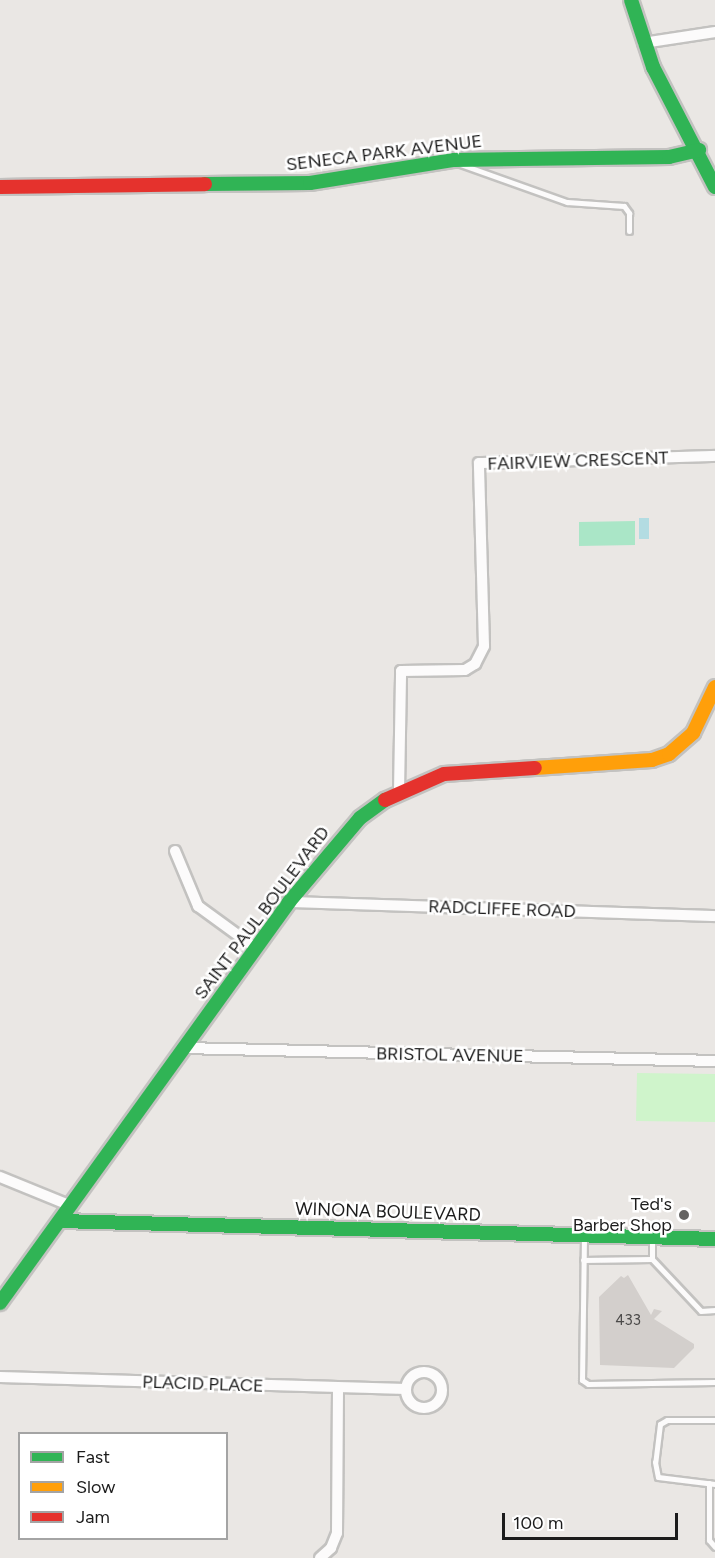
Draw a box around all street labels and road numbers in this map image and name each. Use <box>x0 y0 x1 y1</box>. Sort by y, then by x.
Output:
street label: SENECA PARK AVENUE <box>285 130 483 176</box>
street label: FAIRVIEW CRESCENT <box>487 447 669 475</box>
street label: SAINT PAUL BOULEVARD <box>190 822 334 1004</box>
street label: RADCLIFFE ROAD <box>428 896 576 922</box>
street label: BRISTOL AVENUE <box>376 1043 524 1067</box>
street label: WINONA BOULEVARD <box>295 1198 481 1226</box>
street label: PLACID PLACE <box>142 1371 264 1397</box>

